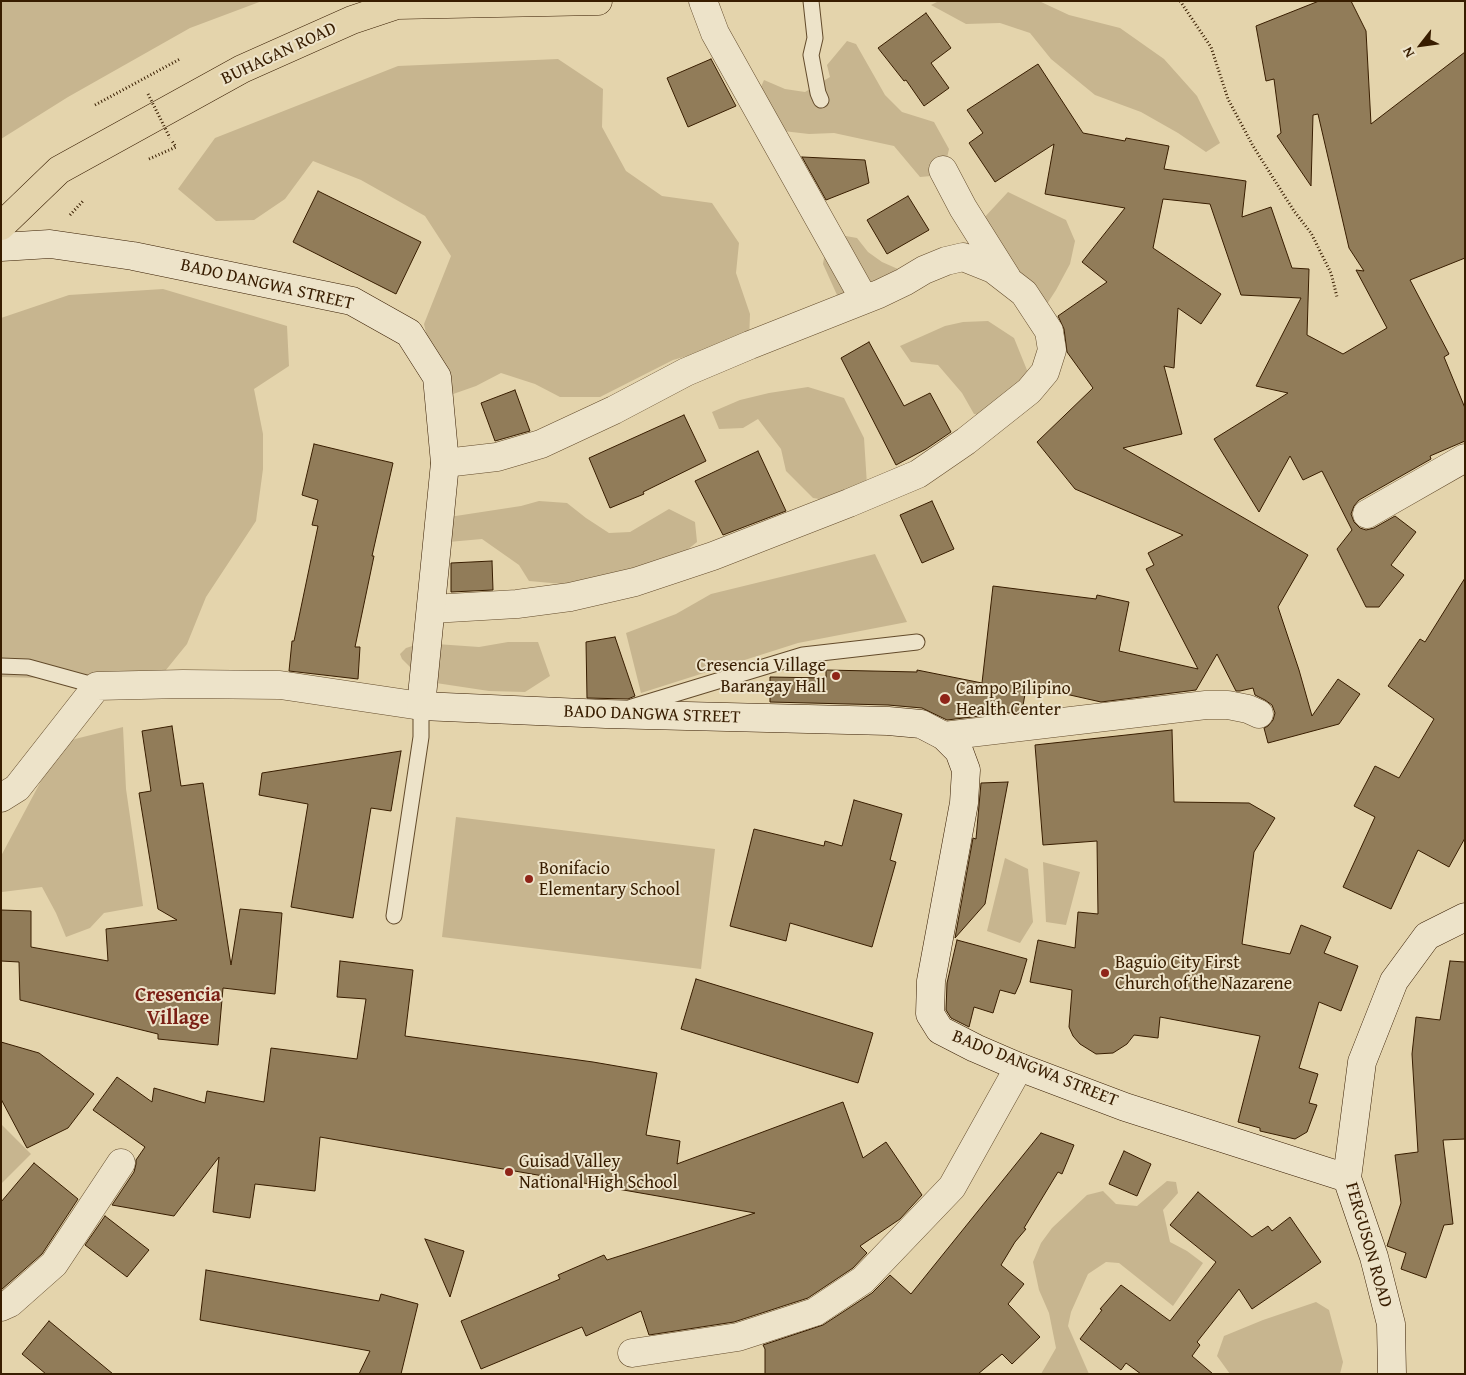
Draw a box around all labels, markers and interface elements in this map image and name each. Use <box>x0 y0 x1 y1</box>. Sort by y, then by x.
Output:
street label: BUHAGAN ROAD <box>218 18 340 90</box>
north arrow <box>1396 20 1446 70</box>
text: N <box>1397 43 1419 62</box>
street label: BADO DANGWA STREET <box>178 255 356 315</box>
place label: Cresencia Village Barangay Hall <box>697 655 826 698</box>
marker: Cresencia Village Barangay Hall <box>830 670 842 682</box>
place label: Campo Pilipino Health Center <box>956 678 1071 721</box>
marker: Campo Pilipino Health Center <box>938 692 952 706</box>
street label: BADO DANGWA STREET <box>563 701 741 729</box>
place label: Bonifacio Elementary School <box>539 858 680 901</box>
marker: Bonifacio Elementary School <box>523 873 535 885</box>
place label: Baguio City First Church of the Nazarene <box>1115 952 1292 994</box>
marker: Baguio City First Church of the Nazarene <box>1099 967 1111 979</box>
district label: Cresencia Village <box>135 984 221 1031</box>
street label: BADO DANGWA STREET <box>949 1026 1121 1112</box>
place label: Guisad Valley National High School <box>519 1151 678 1194</box>
marker: Guisad Valley National High School <box>503 1166 515 1178</box>
street label: FERGUSON ROAD <box>1340 1180 1396 1310</box>

